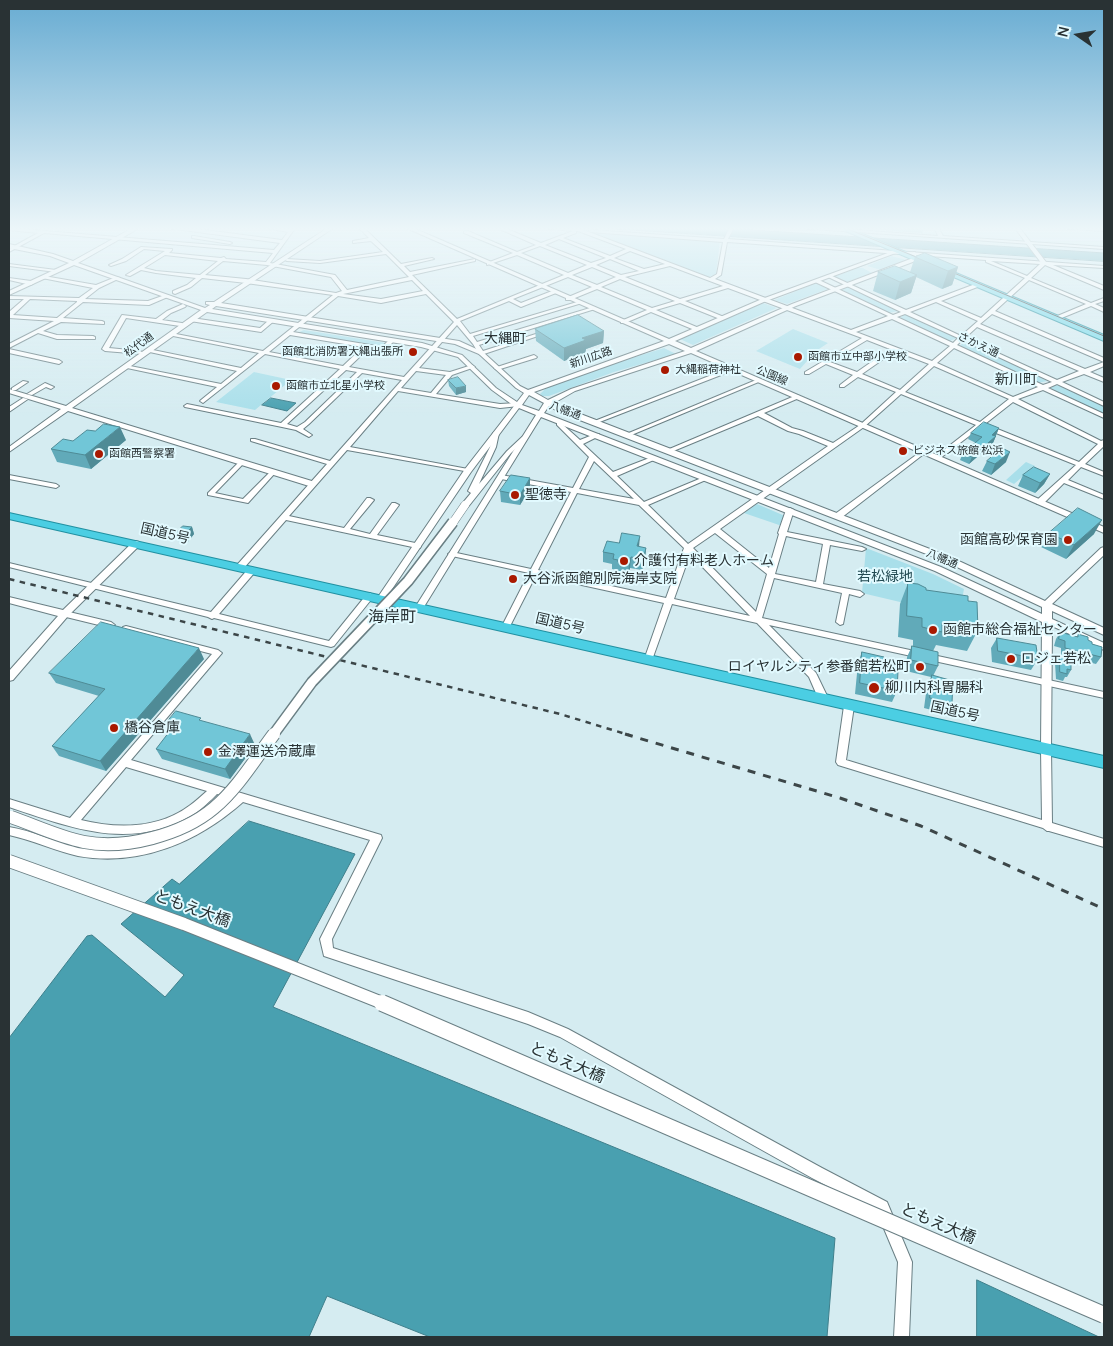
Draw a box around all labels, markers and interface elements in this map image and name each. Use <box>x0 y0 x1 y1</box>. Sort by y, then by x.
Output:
north arrow <box>1053 10 1103 60</box>
text: N <box>1053 24 1073 39</box>
street label: 松代通 <box>122 330 156 360</box>
street label: さかえ通 <box>955 330 1001 360</box>
district label: 大縄町 <box>484 331 526 347</box>
place label: 函館北消防署大縄出張所 <box>282 345 403 359</box>
street label: 新川広路 <box>568 345 614 371</box>
marker: 函館北消防署大縄出張所 <box>407 346 419 358</box>
place label: 函館市立中部小学校 <box>808 350 907 364</box>
marker: 函館市立中部小学校 <box>792 351 804 363</box>
place label: 大縄稲荷神社 <box>675 363 741 377</box>
street label: 公園線 <box>754 363 790 389</box>
marker: 大縄稲荷神社 <box>659 364 671 376</box>
district label: 新川町 <box>995 372 1037 388</box>
place label: 函館市立北星小学校 <box>286 379 385 393</box>
marker: 函館市立北星小学校 <box>270 380 282 392</box>
street label: 八幡通 <box>547 399 583 423</box>
place label: ビジネス旅館 松浜 <box>913 444 1003 458</box>
marker: ビジネス旅館 松浜 <box>897 445 909 457</box>
place label: 函館西警察署 <box>109 447 175 461</box>
marker: 函館西警察署 <box>93 448 105 460</box>
place label: 聖徳寺 <box>525 487 567 503</box>
marker: 聖徳寺 <box>509 489 521 501</box>
street label: 国道5号 <box>139 520 191 548</box>
place label: 函館高砂保育園 <box>960 532 1058 548</box>
marker: 函館高砂保育園 <box>1062 534 1074 546</box>
street label: 八幡通 <box>924 546 960 572</box>
place label: 介護付有料老人ホーム <box>634 553 774 569</box>
marker: 介護付有料老人ホーム <box>618 555 630 567</box>
park label: 若松緑地 <box>857 569 913 585</box>
place label: 大谷派函館別院海岸支院 <box>523 571 677 587</box>
marker: 大谷派函館別院海岸支院 <box>507 573 519 585</box>
district label: 海岸町 <box>368 608 416 628</box>
street label: 国道5号 <box>534 610 586 638</box>
place label: 函館市総合福祉センター <box>943 622 1097 638</box>
marker: 函館市総合福祉センター <box>927 624 939 636</box>
place label: ロジェ若松 <box>1021 651 1091 667</box>
marker: ロジェ若松 <box>1005 653 1017 665</box>
place label: ロイヤルシティ参番館若松町 <box>728 659 910 675</box>
marker: ロイヤルシティ参番館若松町 <box>914 661 926 673</box>
place label: 柳川内科胃腸科 <box>885 680 983 696</box>
marker: 柳川内科胃腸科 <box>867 681 881 695</box>
street label: 国道5号 <box>929 699 981 725</box>
place label: 橋谷倉庫 <box>124 720 180 736</box>
marker: 橋谷倉庫 <box>108 722 120 734</box>
place label: 金澤運送冷蔵庫 <box>218 744 316 760</box>
marker: 金澤運送冷蔵庫 <box>202 746 214 758</box>
street label: ともえ大橋 <box>151 886 233 932</box>
street label: ともえ大橋 <box>526 1039 608 1087</box>
street label: ともえ大橋 <box>897 1200 979 1248</box>

